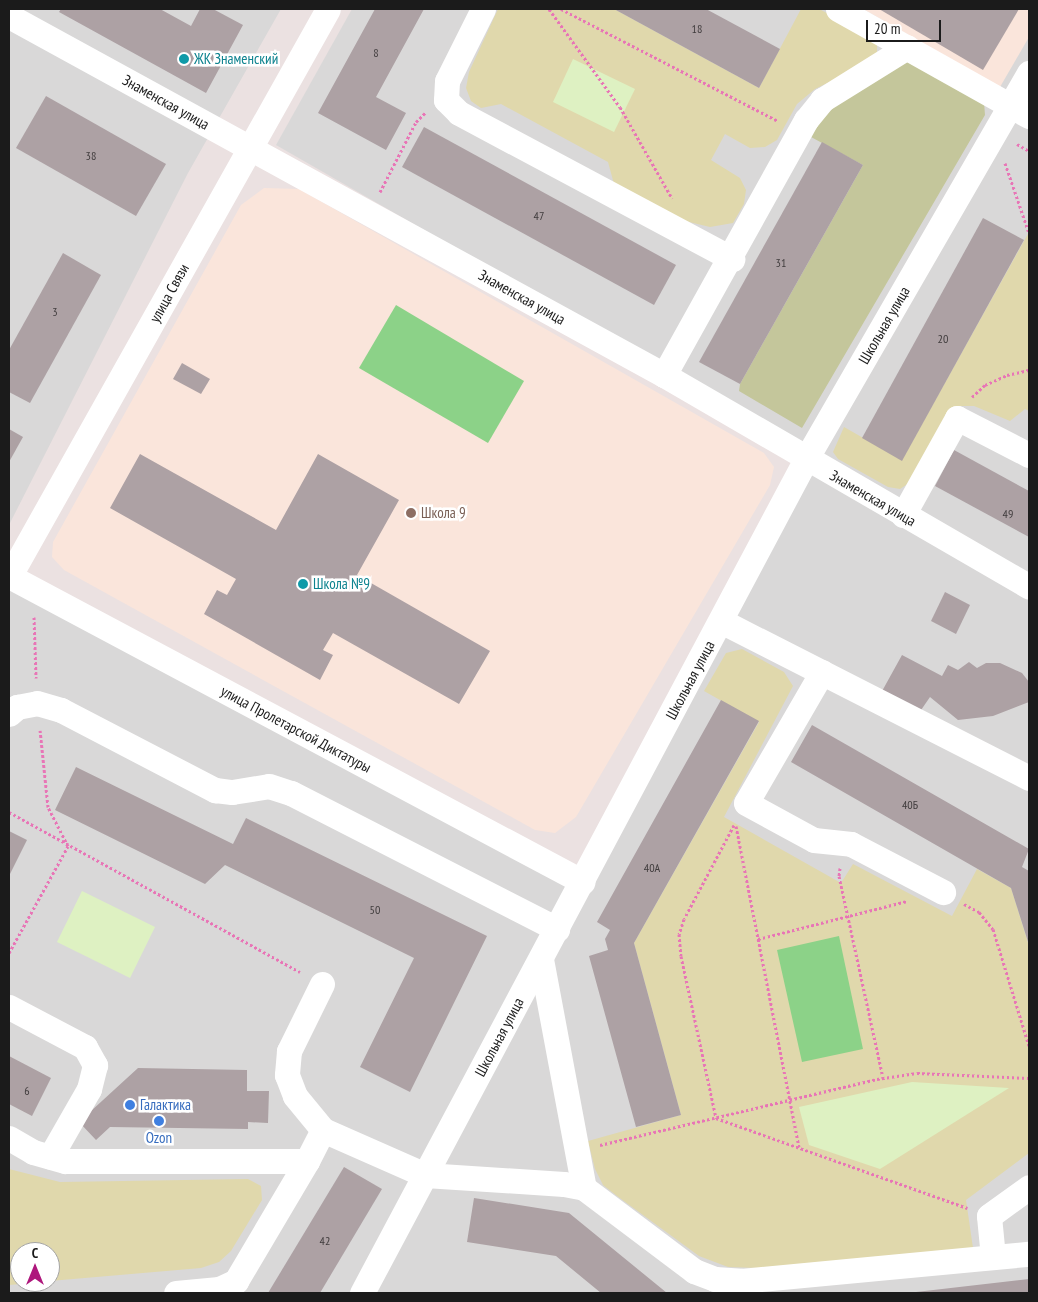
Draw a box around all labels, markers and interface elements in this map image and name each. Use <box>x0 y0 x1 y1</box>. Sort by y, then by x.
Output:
scale bar <box>868 10 943 42</box>
text: 20 m <box>874 19 900 38</box>
house number: 18 <box>692 22 702 36</box>
house number: 8 <box>373 46 379 60</box>
place label: ЖК Знаменский <box>194 50 278 68</box>
marker: ЖК Знаменский <box>178 53 190 65</box>
street label: Знаменская улица <box>119 71 213 133</box>
house number: 38 <box>86 149 96 163</box>
house number: 47 <box>534 209 544 223</box>
house number: 31 <box>776 256 786 270</box>
street label: улица Связи <box>145 260 193 326</box>
street label: Знаменская улица <box>475 266 569 328</box>
street label: Школьная улица <box>855 283 913 367</box>
house number: 3 <box>52 305 58 319</box>
house number: 20 <box>938 332 948 346</box>
street label: Знаменская улица <box>827 466 919 530</box>
place label: Школа 9 <box>421 504 466 522</box>
marker: Школа 9 <box>405 507 417 519</box>
house number: 49 <box>1003 507 1013 521</box>
place label: Школа №9 <box>313 575 370 593</box>
marker: Школа №9 <box>297 578 309 590</box>
street label: Школьная улица <box>662 638 718 722</box>
street label: улица Пролетарской Диктатуры <box>218 682 374 776</box>
house number: 40Б <box>902 798 918 812</box>
house number: 40А <box>644 861 660 875</box>
house number: 50 <box>370 903 380 917</box>
street label: Школьная улица <box>471 995 527 1079</box>
house number: 6 <box>24 1084 30 1098</box>
place label: Галактика <box>140 1096 191 1114</box>
marker: Галактика <box>124 1099 136 1111</box>
marker: Ozon <box>153 1115 165 1127</box>
place label: Ozon <box>146 1129 172 1147</box>
house number: 42 <box>320 1234 330 1248</box>
north arrow <box>10 1242 60 1292</box>
text: С <box>32 1244 38 1262</box>

